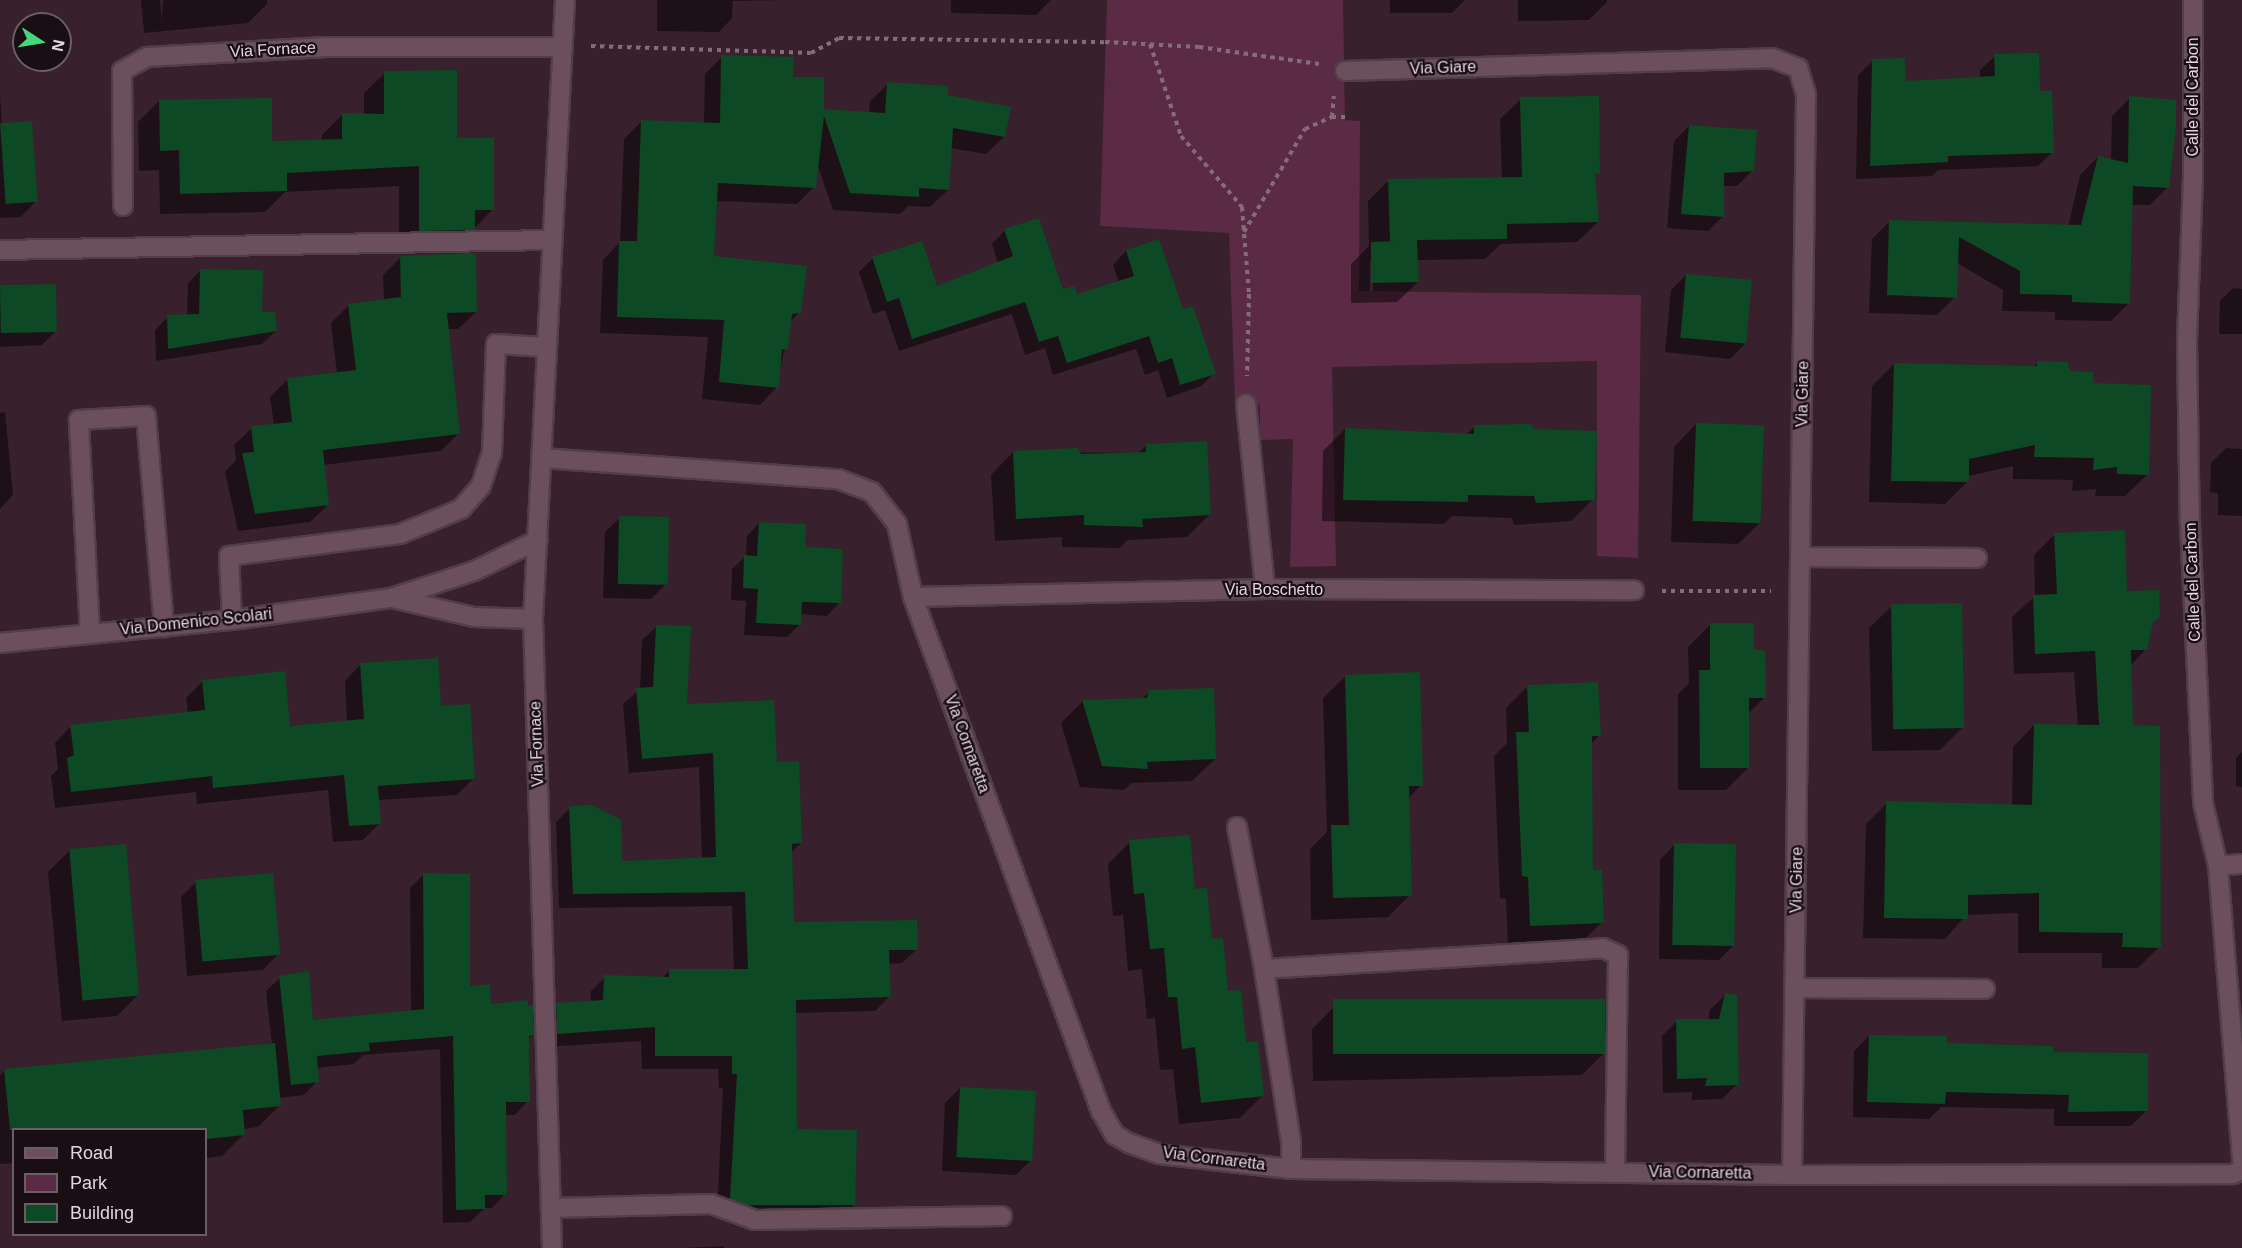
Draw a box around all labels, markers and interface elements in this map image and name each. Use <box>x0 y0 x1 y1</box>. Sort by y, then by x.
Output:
north arrow <box>12 12 72 72</box>
street label: Calle del Carbon <box>2183 37 2203 157</box>
text: N <box>49 38 68 53</box>
street label: Via Fornace <box>230 38 316 62</box>
street label: Via Giare <box>1409 57 1477 79</box>
street label: Via Giare <box>1793 361 1813 427</box>
street label: Calle del Carbon <box>2181 522 2205 642</box>
street label: Via Boschetto <box>1225 580 1323 600</box>
street label: Via Domenico Scolari <box>119 604 273 640</box>
street label: Via Cornaretta <box>940 692 994 796</box>
street label: Via Fornace <box>526 701 548 787</box>
street label: Via Giare <box>1787 847 1807 913</box>
legend <box>12 1128 207 1236</box>
text: Road <box>70 1143 113 1163</box>
street label: Via Cornaretta <box>1162 1143 1266 1175</box>
street label: Via Cornaretta <box>1648 1163 1752 1183</box>
text: Park <box>70 1173 107 1193</box>
text: Building <box>70 1203 134 1223</box>

